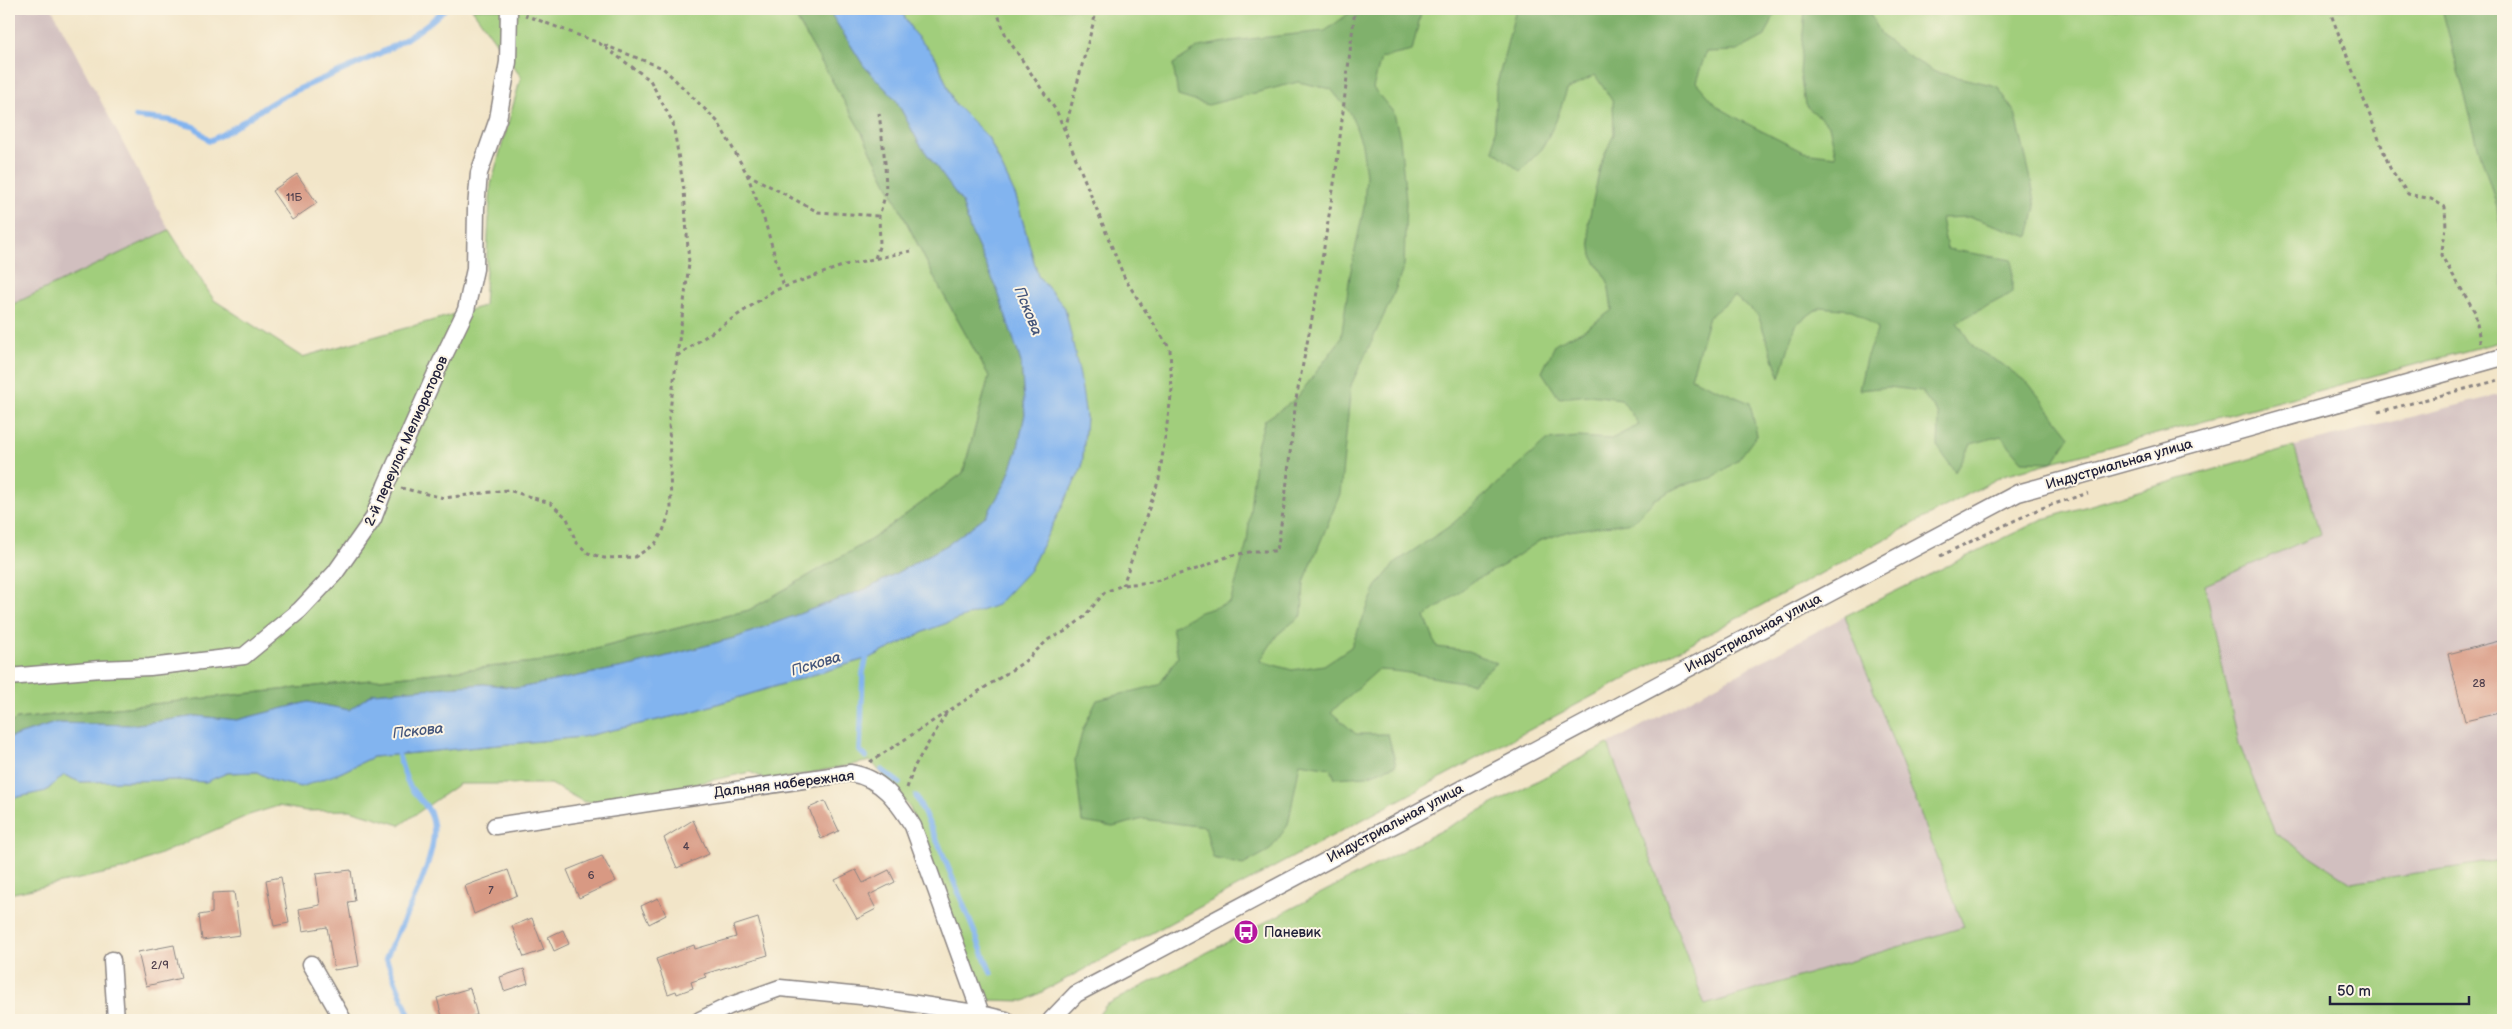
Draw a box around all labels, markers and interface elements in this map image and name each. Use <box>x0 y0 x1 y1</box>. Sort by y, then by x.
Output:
house number: 11Б <box>286 191 302 204</box>
water label: Пскова <box>1010 284 1046 338</box>
street label: 2-й переулок Мелиораторов <box>361 353 452 529</box>
street label: Индустриальная улица <box>2044 435 2195 493</box>
street label: Индустриальная улица <box>1682 589 1825 676</box>
water label: Пскова <box>789 647 843 681</box>
house number: 28 <box>2473 677 2485 690</box>
water label: Пскова <box>392 719 445 743</box>
street label: Дальняя набережная <box>713 767 855 801</box>
street label: Индустриальная улица <box>1324 779 1467 866</box>
house number: 4 <box>683 840 690 853</box>
house number: 6 <box>588 869 595 882</box>
house number: 7 <box>488 884 494 897</box>
bus stop icon: Паневик <box>1233 919 1259 945</box>
place label: Паневик <box>1264 924 1322 941</box>
house number: 2/9 <box>151 959 169 972</box>
scale bar <box>2330 974 2468 1006</box>
text: 50 m <box>2337 982 2371 1001</box>

